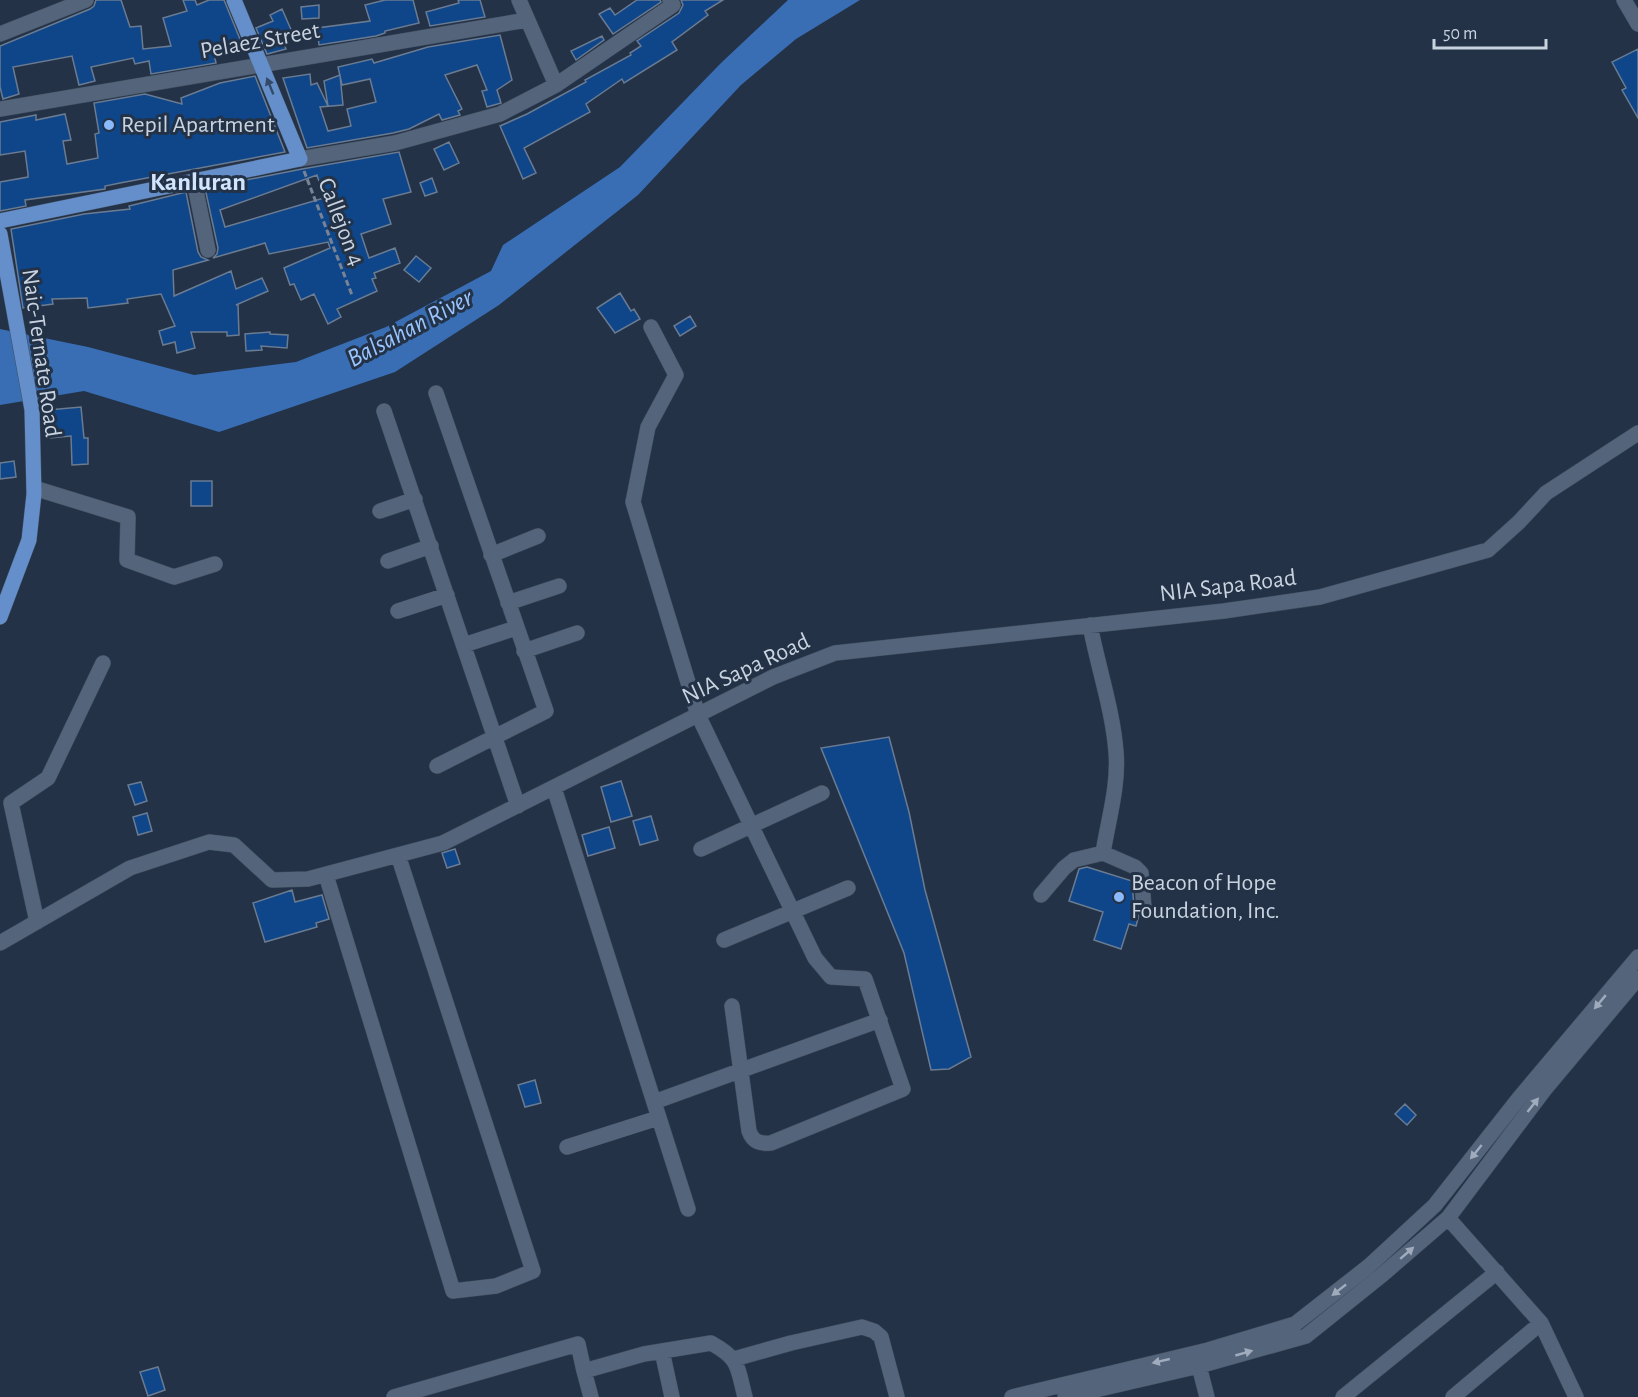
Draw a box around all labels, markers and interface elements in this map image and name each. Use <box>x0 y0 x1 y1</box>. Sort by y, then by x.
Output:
scale bar <box>1434 12 1546 50</box>
street label: Pelaez Street <box>198 19 322 63</box>
text: 50 m <box>1443 25 1477 43</box>
one-way arrow <box>265 76 275 94</box>
place label: Repil Apartment <box>121 113 275 137</box>
marker: Repil Apartment <box>102 118 116 132</box>
district label: Kanluran <box>150 169 246 195</box>
street label: Callejon 4 <box>313 175 369 269</box>
street label: Naic-Ternate Road <box>17 267 65 439</box>
water label: Balsahan River <box>343 283 478 372</box>
street label: NIA Sapa Road <box>1158 566 1298 606</box>
street label: NIA Sapa Road <box>679 629 813 709</box>
place label: Beacon of Hope Foundation, Inc. <box>1131 871 1280 923</box>
marker: Beacon of Hope Foundation, Inc. <box>1112 890 1126 904</box>
one-way arrow <box>1594 994 1607 1010</box>
one-way arrow <box>1526 1097 1539 1113</box>
one-way arrow <box>1470 1144 1483 1160</box>
one-way arrow <box>1399 1247 1414 1260</box>
one-way arrow <box>1331 1283 1347 1296</box>
one-way arrow <box>1235 1348 1253 1357</box>
one-way arrow <box>1152 1357 1170 1367</box>

